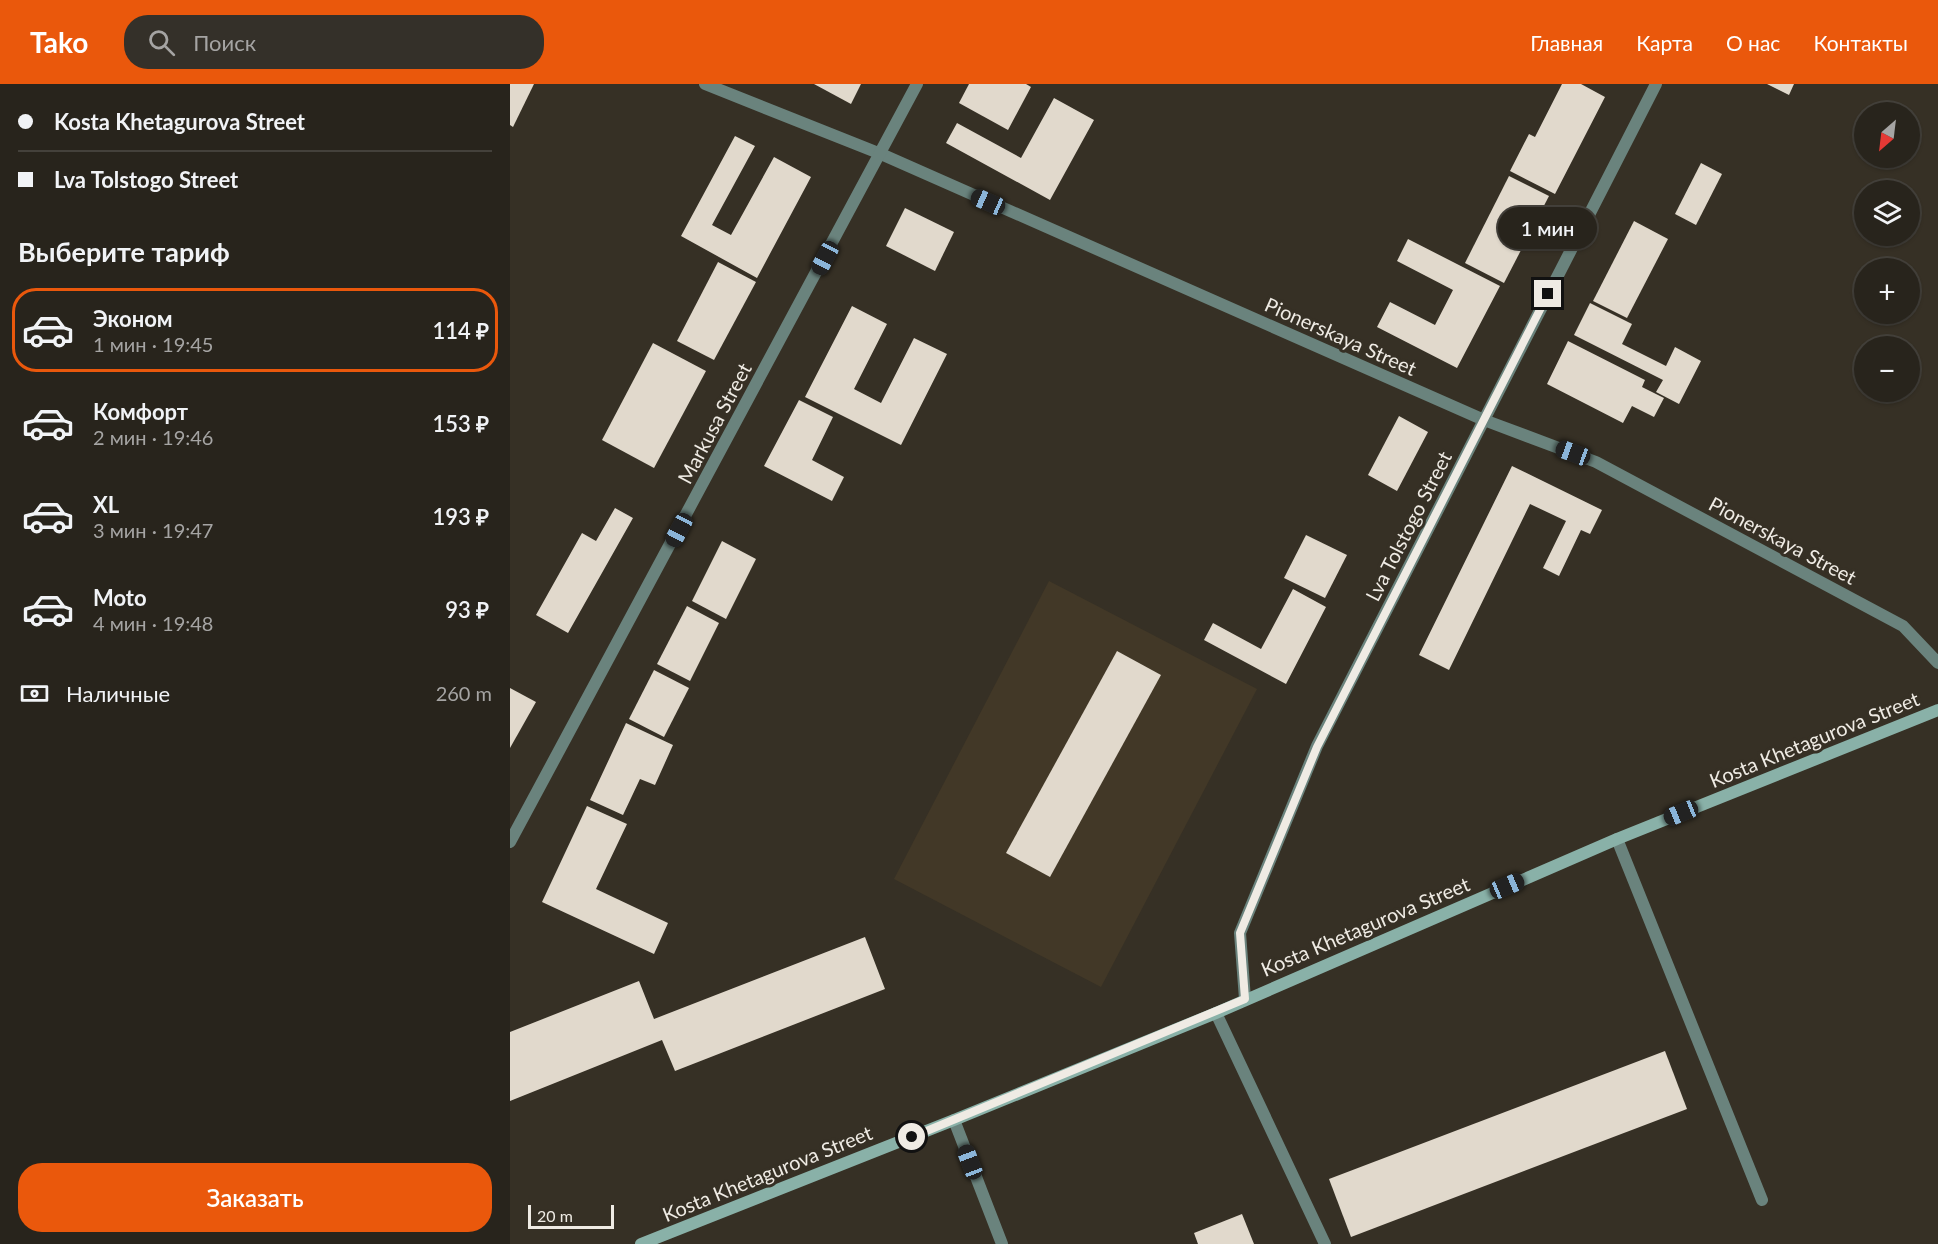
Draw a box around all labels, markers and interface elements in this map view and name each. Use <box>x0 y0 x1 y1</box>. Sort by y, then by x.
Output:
search box <box>124 15 544 69</box>
text: Tako <box>30 25 88 59</box>
icon: search <box>145 26 178 59</box>
text: Поиск <box>193 29 256 56</box>
text: Главная <box>1530 30 1603 55</box>
text: Карта <box>1636 30 1693 55</box>
text: О нас <box>1726 30 1780 55</box>
text: Контакты <box>1813 30 1908 55</box>
north arrow <box>1854 102 1920 168</box>
map controls <box>1854 102 1920 402</box>
text: Kosta Khetagurova Street <box>54 108 305 135</box>
text: Lva Tolstogo Street <box>54 166 238 193</box>
button: layers <box>1854 180 1920 246</box>
car <box>968 186 1008 218</box>
callout: 1 мин <box>1498 207 1598 249</box>
text: 1 мин <box>1521 216 1574 240</box>
text: Выберите тариф <box>18 235 230 268</box>
car <box>809 238 841 278</box>
button: + <box>1854 258 1920 324</box>
route end <box>1534 280 1561 307</box>
street label: Pionerskaya Street <box>1261 292 1421 380</box>
icon: car <box>21 303 75 357</box>
text: Эконом <box>93 305 173 332</box>
text: 114 ₽ <box>432 317 489 344</box>
text: 1 мин · 19:45 <box>93 332 213 356</box>
button: − <box>1854 336 1920 402</box>
street label: Markusa Street <box>672 359 756 487</box>
icon: car <box>21 396 75 450</box>
text: Комфорт <box>93 398 188 425</box>
text: 153 ₽ <box>432 410 489 437</box>
text: 2 мин · 19:46 <box>93 425 213 449</box>
car <box>1553 438 1593 468</box>
street label: Lva Tolstogo Street <box>1360 447 1456 605</box>
icon: car <box>21 489 75 543</box>
text: XL <box>93 491 119 518</box>
street label: Pionerskaya Street <box>1705 491 1861 589</box>
text: 193 ₽ <box>432 503 489 530</box>
car <box>663 510 695 550</box>
text: 3 мин · 19:47 <box>93 518 213 542</box>
icon: car <box>21 582 75 636</box>
text: Moto <box>93 584 147 611</box>
text: 93 ₽ <box>445 596 489 623</box>
text: 4 мин · 19:48 <box>93 611 213 635</box>
icon: cash <box>18 677 51 710</box>
text: Наличные <box>66 680 170 707</box>
text: 260 m <box>436 681 492 705</box>
street label: Kosta Khetagurova Street <box>1706 686 1922 792</box>
car <box>1661 798 1701 828</box>
street label: Kosta Khetagurova Street <box>1257 871 1473 981</box>
car <box>1487 871 1527 901</box>
street label: Kosta Khetagurova Street <box>659 1120 875 1226</box>
route start <box>898 1123 925 1150</box>
car <box>955 1142 985 1182</box>
button: Заказать <box>18 1163 492 1232</box>
scale bar <box>528 1202 614 1230</box>
text: 20 m <box>537 1206 573 1225</box>

